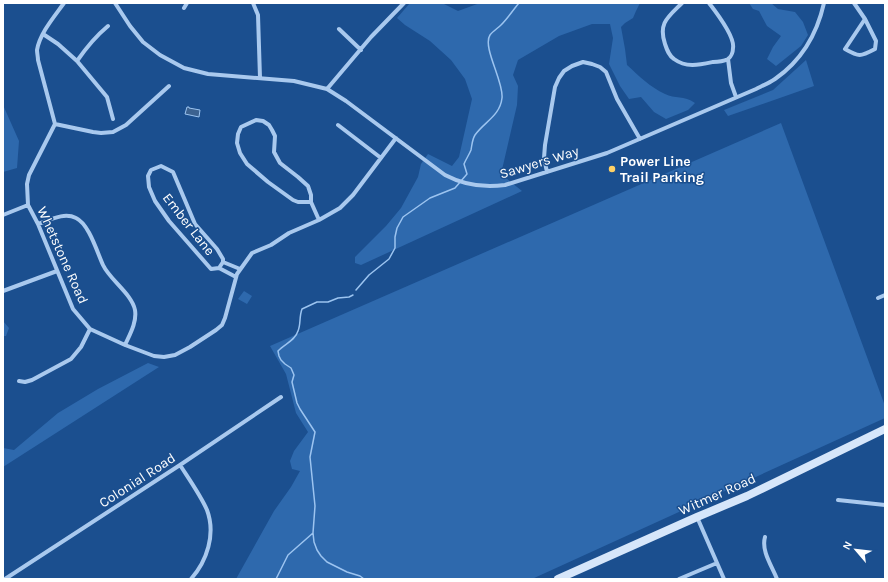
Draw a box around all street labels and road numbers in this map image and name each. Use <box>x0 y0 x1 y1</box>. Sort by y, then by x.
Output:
street label: Sawyers Way <box>497 142 581 183</box>
street label: Ember Lane <box>159 190 218 259</box>
street label: Whetstone Road <box>33 204 92 307</box>
street label: Colonial Road <box>96 449 179 511</box>
street label: Witmer Road <box>676 470 759 519</box>

